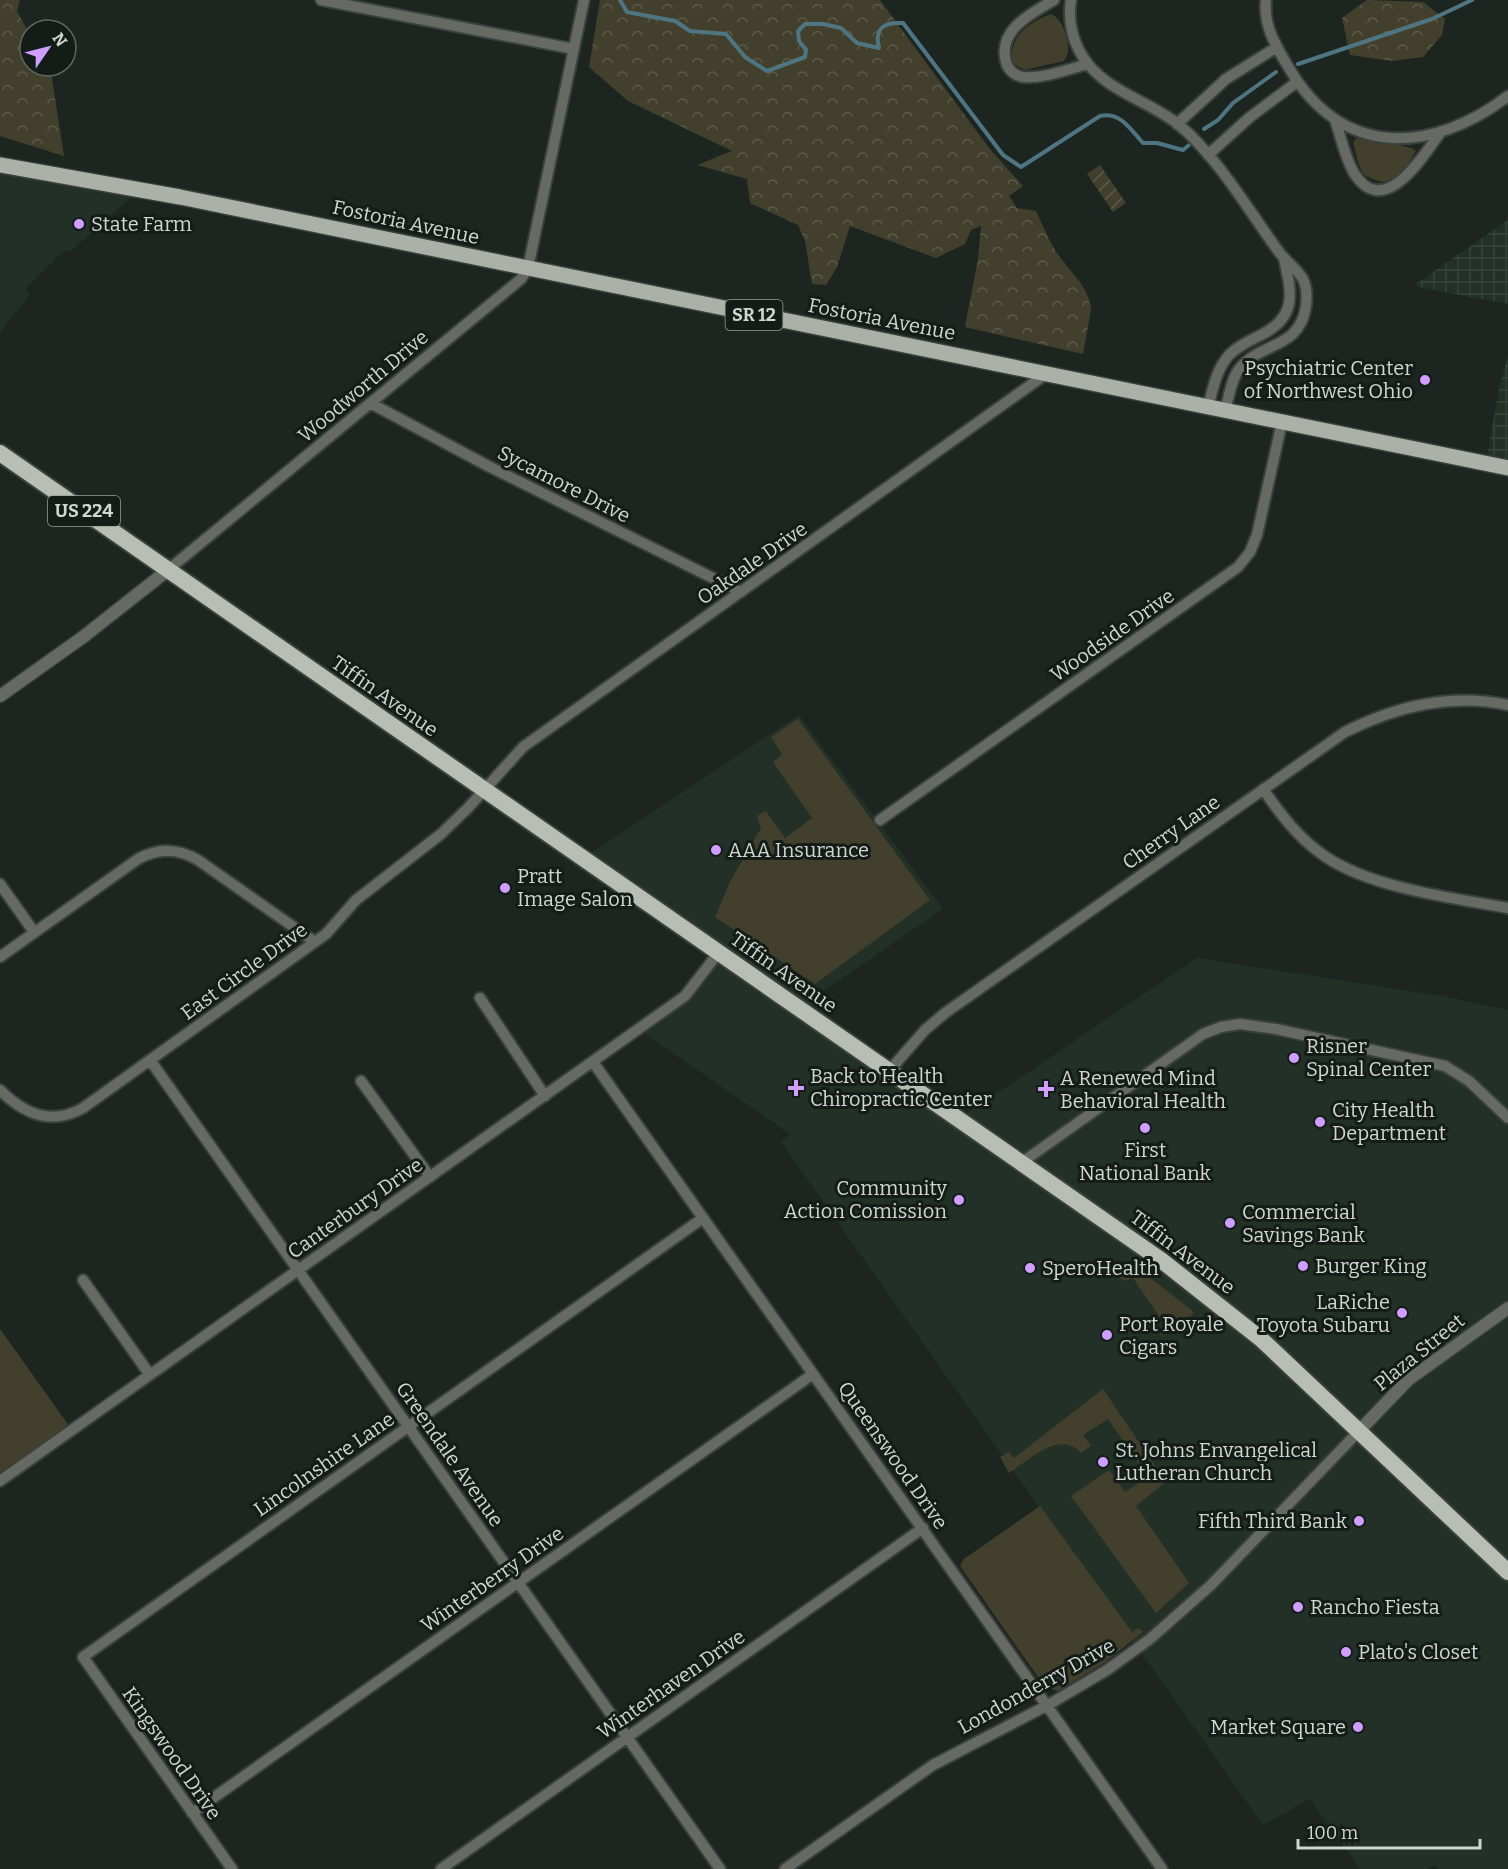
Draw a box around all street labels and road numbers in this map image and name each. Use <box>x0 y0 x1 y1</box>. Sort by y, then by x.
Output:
street label: Fostoria Avenue <box>330 195 482 249</box>
street label: Fostoria Avenue <box>806 293 958 345</box>
road number: SR 12 <box>726 300 783 330</box>
street label: Woodworth Drive <box>293 325 433 447</box>
street label: Sycamore Drive <box>494 440 634 528</box>
road number: US 224 <box>48 496 120 526</box>
street label: Oakdale Drive <box>692 516 812 610</box>
street label: Woodside Drive <box>1046 583 1178 687</box>
street label: Tiffin Avenue <box>327 650 443 742</box>
street label: Cherry Lane <box>1118 790 1224 874</box>
street label: East Circle Drive <box>176 917 312 1025</box>
street label: Tiffin Avenue <box>726 926 842 1018</box>
street label: Canterbury Drive <box>283 1152 427 1264</box>
street label: Tiffin Avenue <box>1126 1205 1240 1299</box>
street label: Plaza Street <box>1369 1308 1469 1396</box>
street label: Greendale Avenue <box>391 1377 509 1531</box>
street label: Queenswood Drive <box>833 1377 953 1533</box>
street label: Lincolnshire Lane <box>249 1407 399 1521</box>
street label: Winterberry Drive <box>416 1521 568 1637</box>
street label: Winterhaven Drive <box>593 1624 749 1744</box>
street label: Londonderry Drive <box>954 1633 1118 1739</box>
street label: Kingswood Drive <box>117 1682 227 1824</box>

